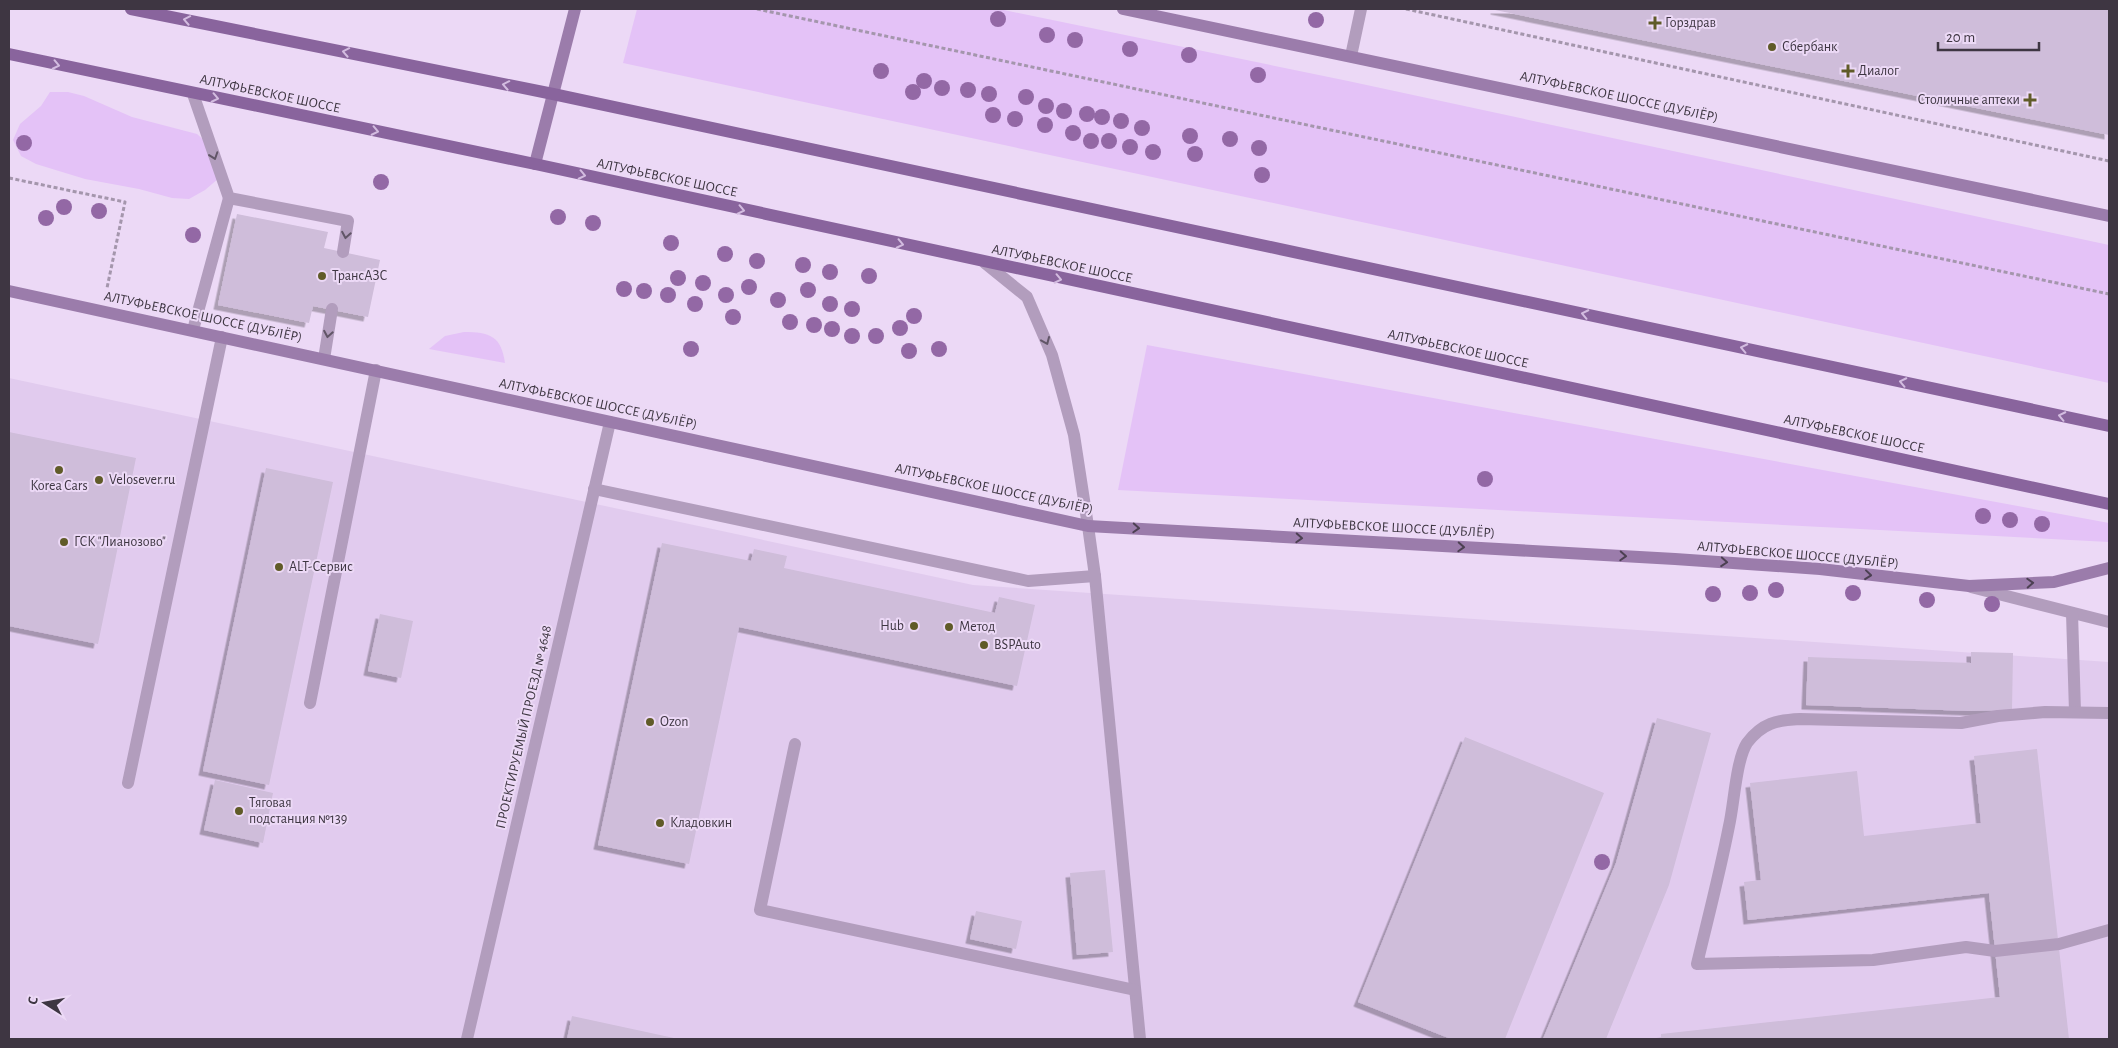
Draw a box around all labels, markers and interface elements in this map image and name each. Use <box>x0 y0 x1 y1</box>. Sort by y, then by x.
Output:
one-way arrow <box>183 15 191 26</box>
place label: Горздрав <box>1665 16 1716 30</box>
marker: Горздрав <box>1649 17 1661 29</box>
scale bar <box>1938 20 2039 52</box>
text: 20 m <box>1946 30 1975 45</box>
place label: Сбербанк <box>1782 40 1838 54</box>
marker: Сбербанк <box>1766 41 1778 53</box>
one-way arrow <box>342 48 351 58</box>
one-way arrow <box>52 59 61 69</box>
place label: Диалог <box>1858 64 1899 78</box>
marker: Диалог <box>1842 65 1854 77</box>
street label: АЛТУФЬЕВСКОЕ ШОССЕ (ДУБЛЁР) <box>1519 67 1720 125</box>
street label: АЛТУФЬЕВСКОЕ ШОССЕ <box>198 72 342 116</box>
one-way arrow <box>501 80 510 91</box>
one-way arrow <box>211 93 220 103</box>
place label: Столичные аптеки <box>1917 93 2020 107</box>
marker: Столичные аптеки <box>2024 94 2036 106</box>
one-way arrow <box>370 126 379 136</box>
one-way arrow <box>209 152 219 160</box>
street label: АЛТУФЬЕВСКОЕ ШОССЕ <box>595 156 739 200</box>
one-way arrow <box>578 169 587 180</box>
one-way arrow <box>736 204 745 214</box>
one-way arrow <box>341 231 351 240</box>
one-way arrow <box>895 238 904 249</box>
street label: АЛТУФЬЕВСКОЕ ШОССЕ <box>990 242 1134 286</box>
place label: ТрансАЗС <box>332 269 388 283</box>
marker: ТрансАЗС <box>316 270 328 282</box>
one-way arrow <box>1054 273 1063 284</box>
street label: АЛТУФЬЕВСКОЕ ШОССЕ (ДУБЛЁР) <box>103 287 304 345</box>
one-way arrow <box>1580 309 1589 320</box>
street label: АЛТУФЬЕВСКОЕ ШОССЕ <box>1386 327 1530 371</box>
one-way arrow <box>323 330 334 338</box>
one-way arrow <box>1039 336 1050 345</box>
one-way arrow <box>1739 343 1748 354</box>
street label: АЛТУФЬЕВСКОЕ ШОССЕ (ДУБЛЁР) <box>498 374 699 432</box>
one-way arrow <box>1898 377 1907 388</box>
one-way arrow <box>2057 411 2066 421</box>
street label: АЛТУФЬЕВСКОЕ ШОССЕ <box>1782 412 1926 456</box>
street label: АЛТУФЬЕВСКОЕ ШОССЕ (ДУБЛЁР) <box>894 459 1095 517</box>
marker: Korea Cars <box>53 464 65 476</box>
place label: Velosever.ru <box>109 473 175 487</box>
marker: Velosever.ru <box>93 474 105 486</box>
place label: Korea Cars <box>30 479 88 493</box>
street label: АЛТУФЬЕВСКОЕ ШОССЕ (ДУБЛЁР) <box>1293 514 1496 540</box>
one-way arrow <box>1133 523 1141 534</box>
one-way arrow <box>1295 532 1303 543</box>
place label: ГСК "Лианозово" <box>74 535 166 549</box>
marker: ГСК "Лианозово" <box>58 536 70 548</box>
street label: АЛТУФЬЕВСКОЕ ШОССЕ (ДУБЛЁР) <box>1697 537 1900 571</box>
one-way arrow <box>1457 541 1465 552</box>
one-way arrow <box>1619 550 1627 561</box>
one-way arrow <box>1720 557 1728 568</box>
place label: ALT-Сервис <box>289 560 353 574</box>
marker: ALT-Сервис <box>273 561 285 573</box>
one-way arrow <box>1865 569 1873 580</box>
one-way arrow <box>2027 578 2035 589</box>
place label: Hub <box>880 619 904 633</box>
marker: Hub <box>908 620 920 632</box>
place label: Метод <box>959 620 995 634</box>
marker: Метод <box>943 621 955 633</box>
street label: ПРОЕКТИРУЕМЫЙ ПРОЕЗД № 4648 <box>493 624 554 830</box>
place label: BSPAuto <box>994 638 1041 652</box>
marker: BSPAuto <box>978 639 990 651</box>
place label: Ozon <box>660 715 688 729</box>
marker: Ozon <box>644 716 656 728</box>
place label: Тяговая подстанция №139 <box>249 796 347 826</box>
marker: Тяговая подстанция №139 <box>233 805 245 817</box>
place label: Кладовкин <box>670 816 732 830</box>
marker: Кладовкин <box>654 817 666 829</box>
north arrow <box>20 978 70 1028</box>
text: С <box>26 995 41 1006</box>

